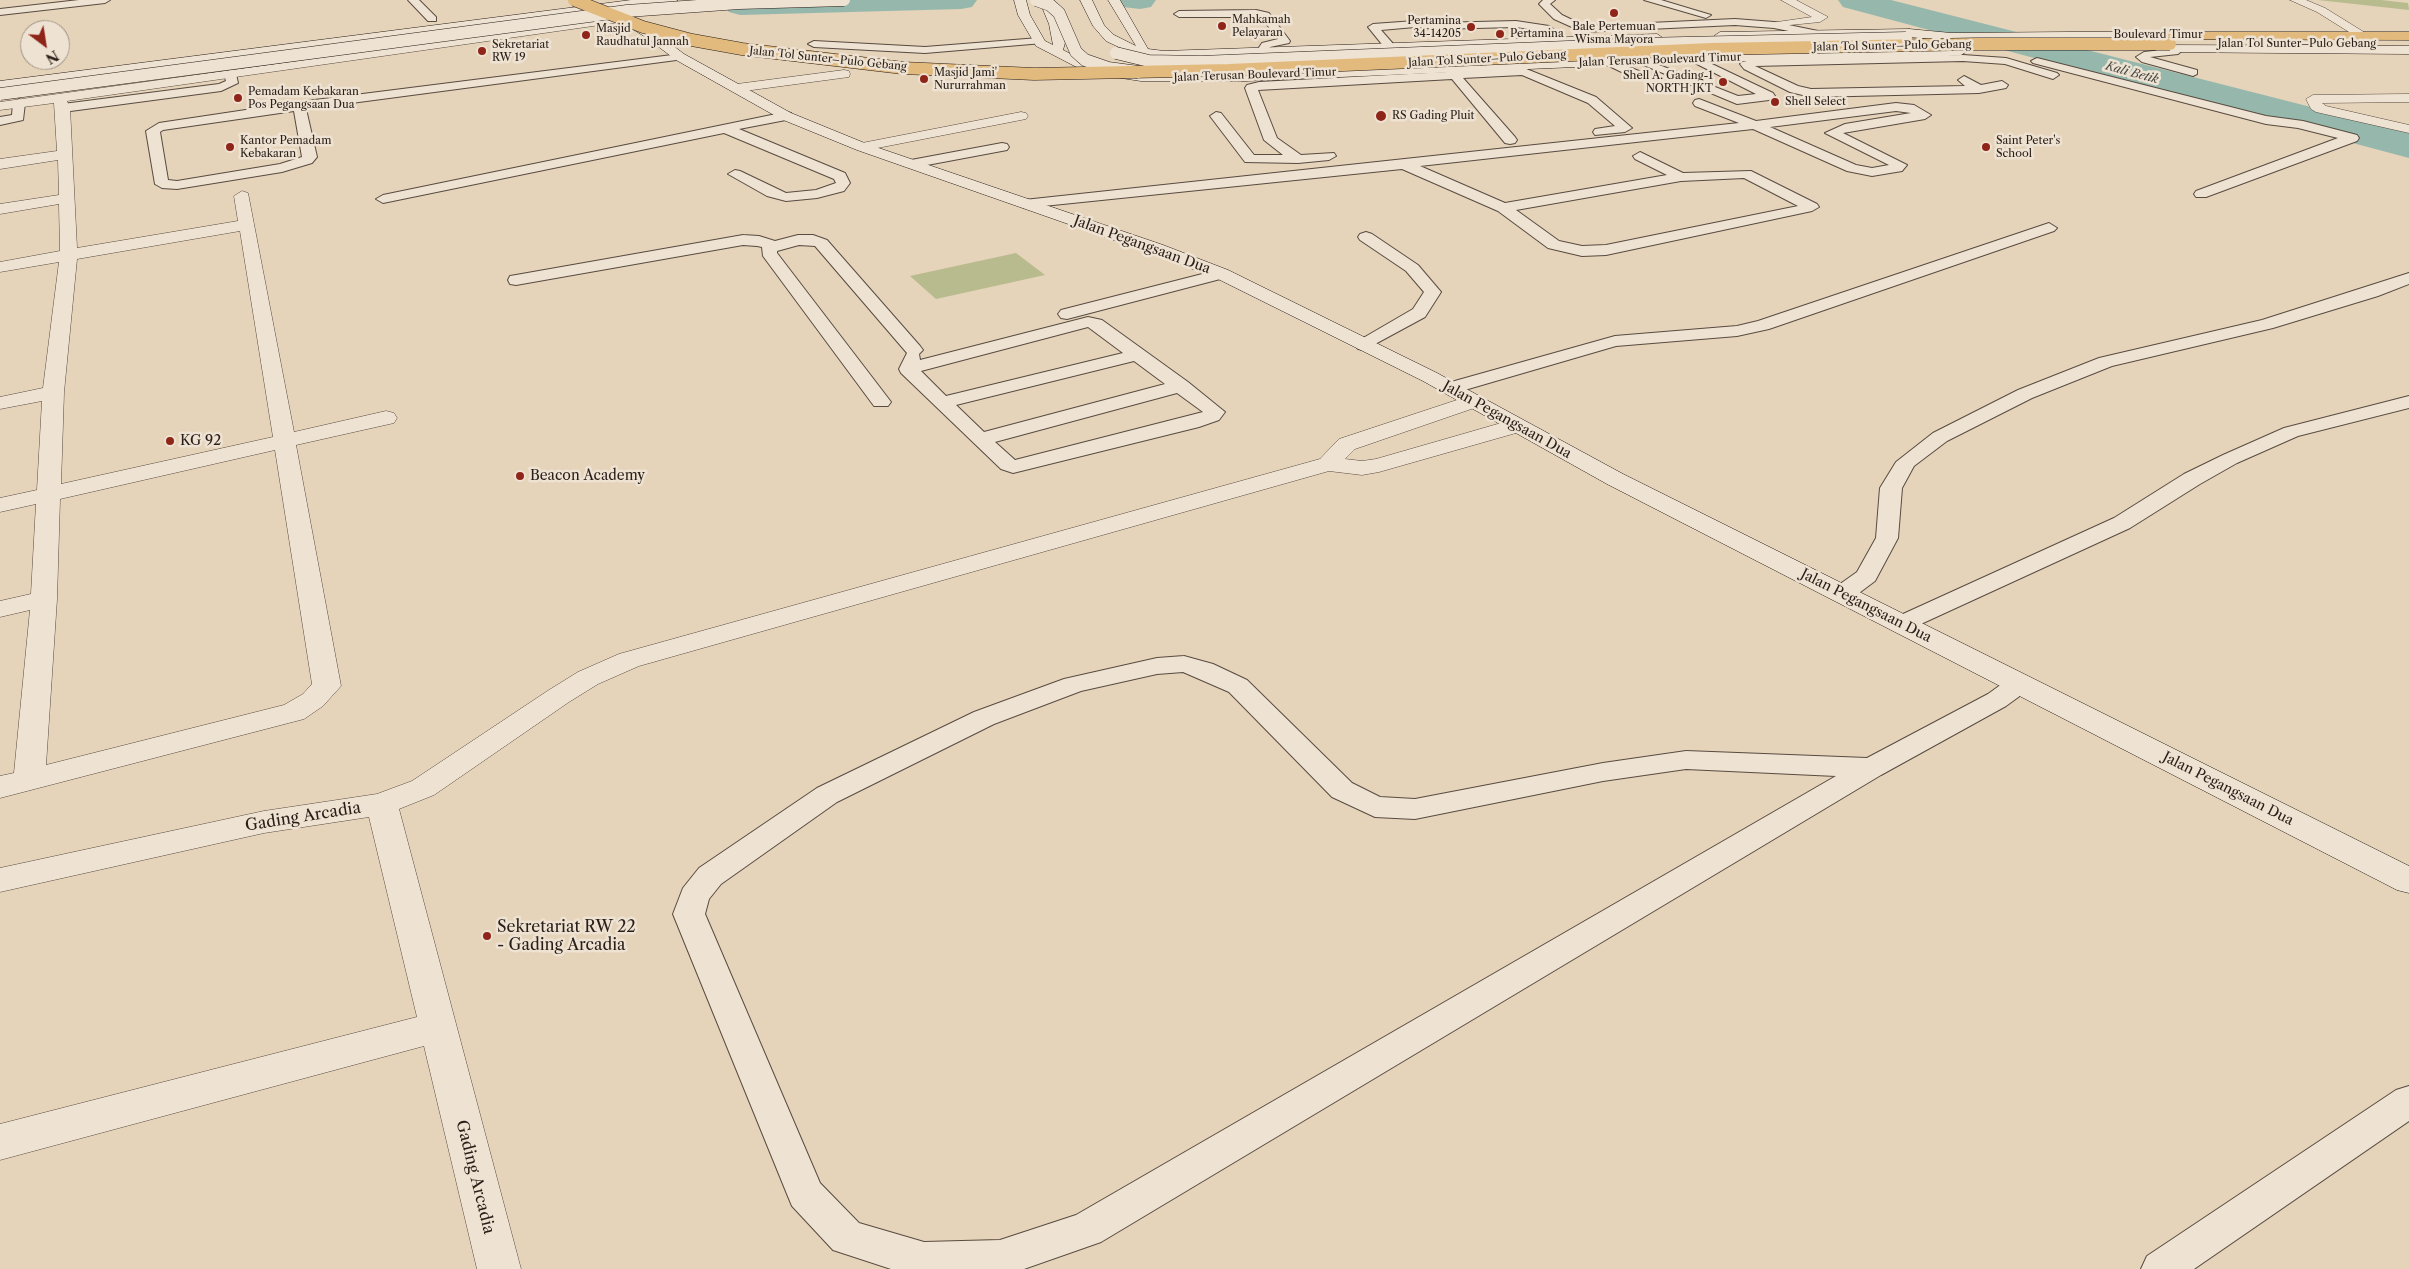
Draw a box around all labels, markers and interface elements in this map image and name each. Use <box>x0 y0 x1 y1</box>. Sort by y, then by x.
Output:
marker: Bale Pertemuan Wisma Mayora <box>1608 7 1620 19</box>
place label: Mahkamah Pelayaran <box>1232 13 1291 39</box>
place label: Pertamina 34-14205 <box>1407 14 1461 40</box>
north arrow <box>20 20 70 70</box>
marker: Mahkamah Pelayaran <box>1216 20 1228 32</box>
place label: Bale Pertemuan Wisma Mayora <box>1572 20 1656 46</box>
marker: Pertamina 34-14205 <box>1465 21 1477 33</box>
place label: Masjid Raudhatul Jannah <box>596 22 689 48</box>
place label: Pertamina <box>1510 27 1564 41</box>
marker: Pertamina <box>1494 28 1506 40</box>
street label: Boulevard Timur <box>2113 28 2203 42</box>
marker: Masjid Raudhatul Jannah <box>580 29 592 41</box>
street label: Jalan Tol Sunter–Pulo Gebang <box>2218 37 2376 51</box>
place label: Sekretariat RW 19 <box>492 38 549 64</box>
street label: Jalan Tol Sunter–Pulo Gebang <box>1813 38 1971 54</box>
street label: Jalan Tol Sunter–Pulo Gebang <box>749 44 907 74</box>
marker: Sekretariat RW 19 <box>476 45 488 57</box>
text: N <box>42 46 62 68</box>
street label: Jalan Tol Sunter–Pulo Gebang <box>1408 48 1566 70</box>
street label: Jalan Terusan Boulevard Timur <box>1578 51 1742 69</box>
water label: Kali Betik <box>2104 59 2160 87</box>
place label: Masjid Jami' Nururrahman <box>934 66 1006 92</box>
street label: Jalan Terusan Boulevard Timur <box>1173 66 1337 84</box>
place label: Shell A. Gading-1 NORTH JKT <box>1623 69 1713 95</box>
marker: Masjid Jami' Nururrahman <box>918 73 930 85</box>
marker: Shell A. Gading-1 NORTH JKT <box>1717 76 1729 88</box>
place label: Pemadam Kebakaran Pos Pegangsaan Dua <box>248 85 359 111</box>
marker: Pemadam Kebakaran Pos Pegangsaan Dua <box>232 92 244 104</box>
place label: Shell Select <box>1785 95 1846 109</box>
marker: Shell Select <box>1769 96 1781 108</box>
marker: RS Gading Pluit <box>1374 109 1388 123</box>
place label: RS Gading Pluit <box>1392 109 1474 123</box>
place label: Kantor Pemadam Kebakaran <box>240 134 331 160</box>
place label: Saint Peter's School <box>1996 134 2060 160</box>
marker: Kantor Pemadam Kebakaran <box>224 141 236 153</box>
marker: Saint Peter's School <box>1980 141 1992 153</box>
street label: Jalan Pegangsaan Dua <box>1071 212 1213 278</box>
street label: Jalan Pegangsaan Dua <box>1440 378 1574 462</box>
place label: KG 92 <box>180 433 221 449</box>
marker: KG 92 <box>164 435 176 447</box>
place label: Beacon Academy <box>530 468 645 484</box>
marker: Beacon Academy <box>514 470 526 482</box>
street label: Jalan Pegangsaan Dua <box>1798 566 1934 646</box>
street label: Jalan Pegangsaan Dua <box>2160 749 2296 829</box>
street label: Gading Arcadia <box>244 798 362 836</box>
place label: Sekretariat RW 22 - Gading Arcadia <box>497 917 636 955</box>
marker: Sekretariat RW 22 - Gading Arcadia <box>481 930 493 942</box>
street label: Gading Arcadia <box>452 1118 498 1236</box>

